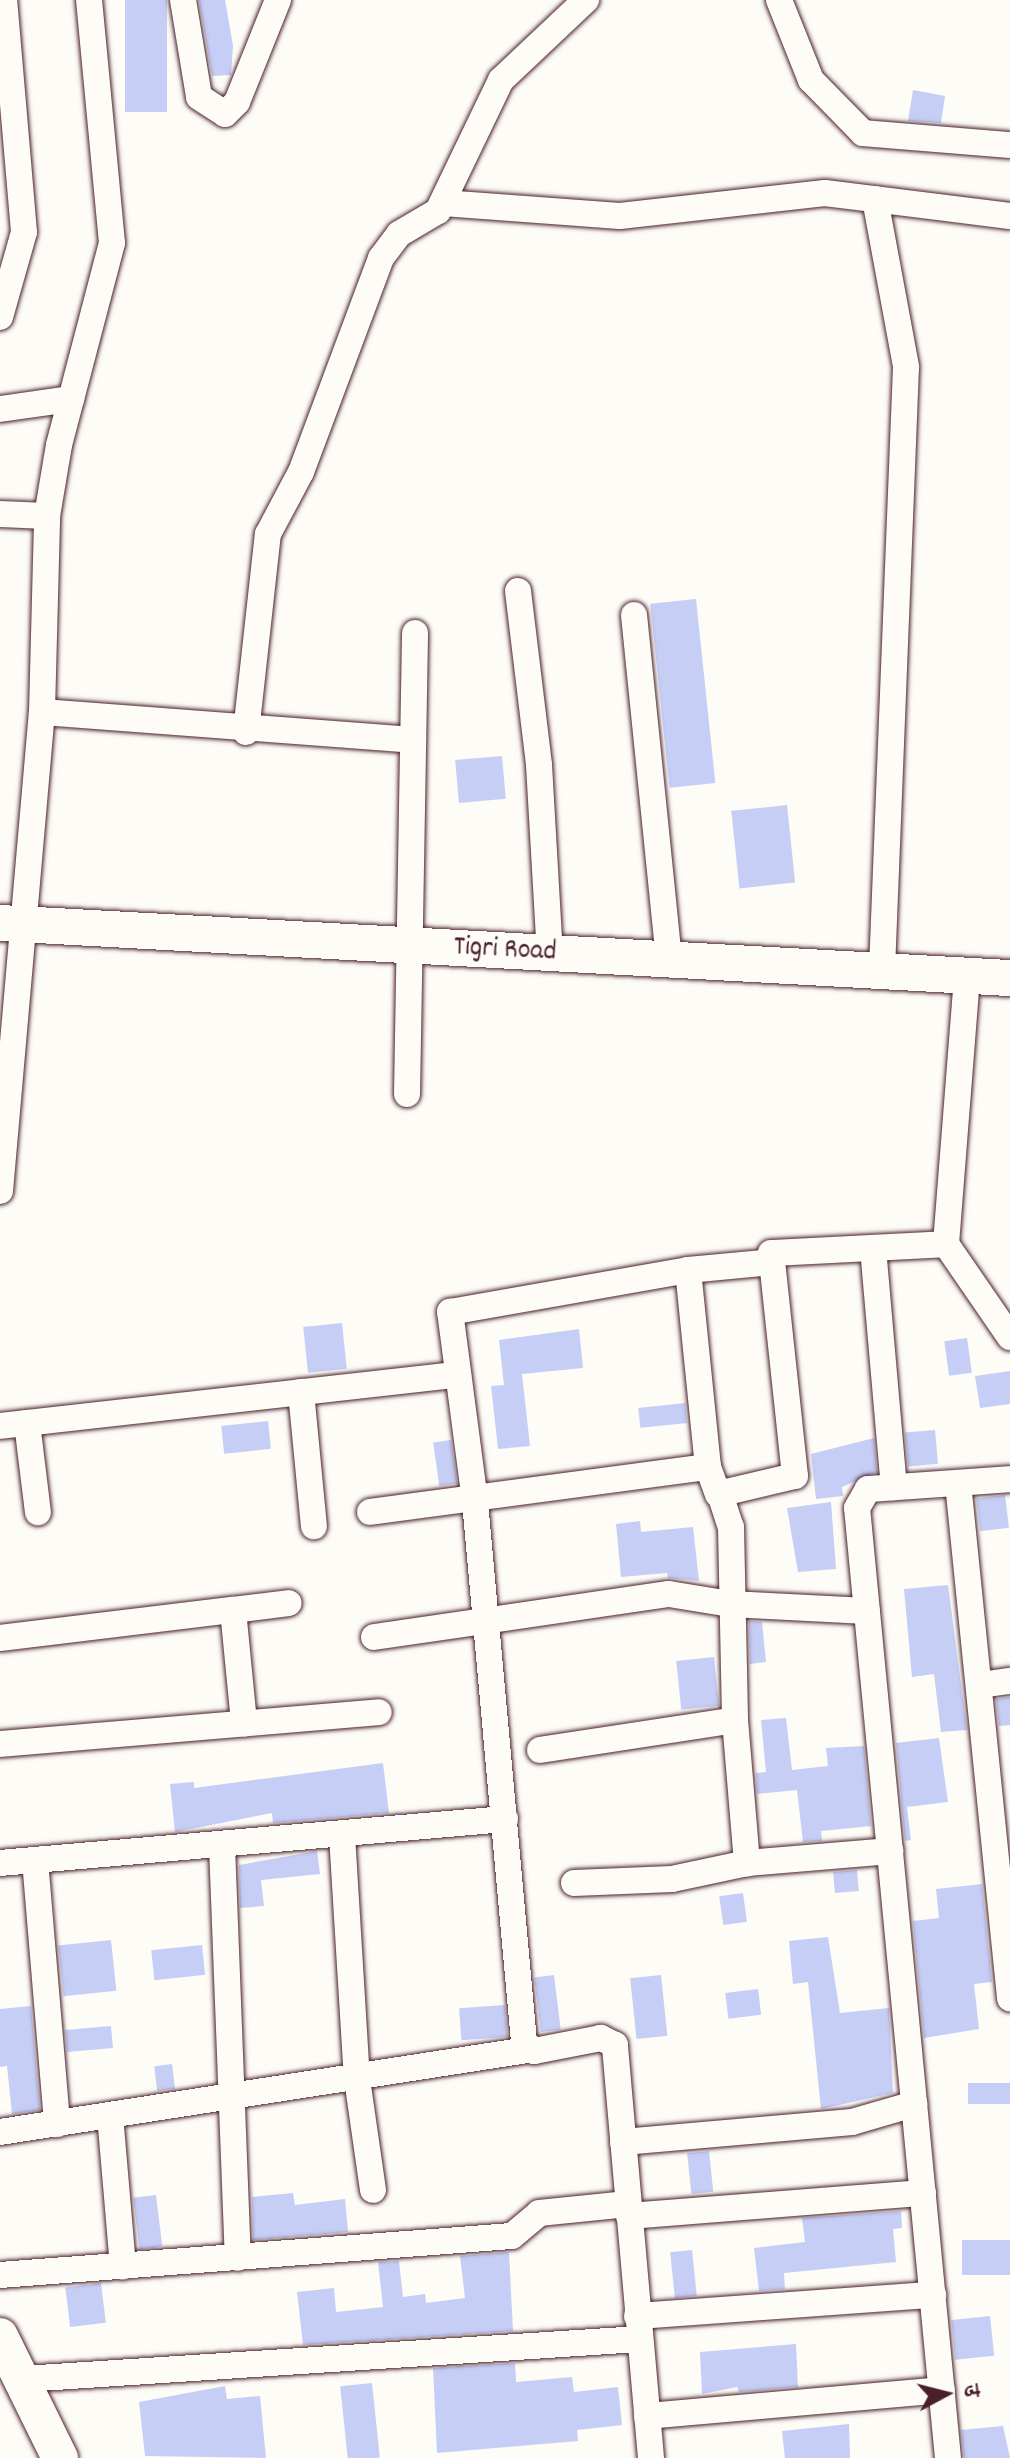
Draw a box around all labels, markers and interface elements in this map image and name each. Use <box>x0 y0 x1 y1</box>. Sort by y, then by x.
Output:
street label: Tigri Road <box>453 932 557 970</box>
north arrow <box>906 2354 986 2434</box>
text: उ <box>954 2383 986 2399</box>

